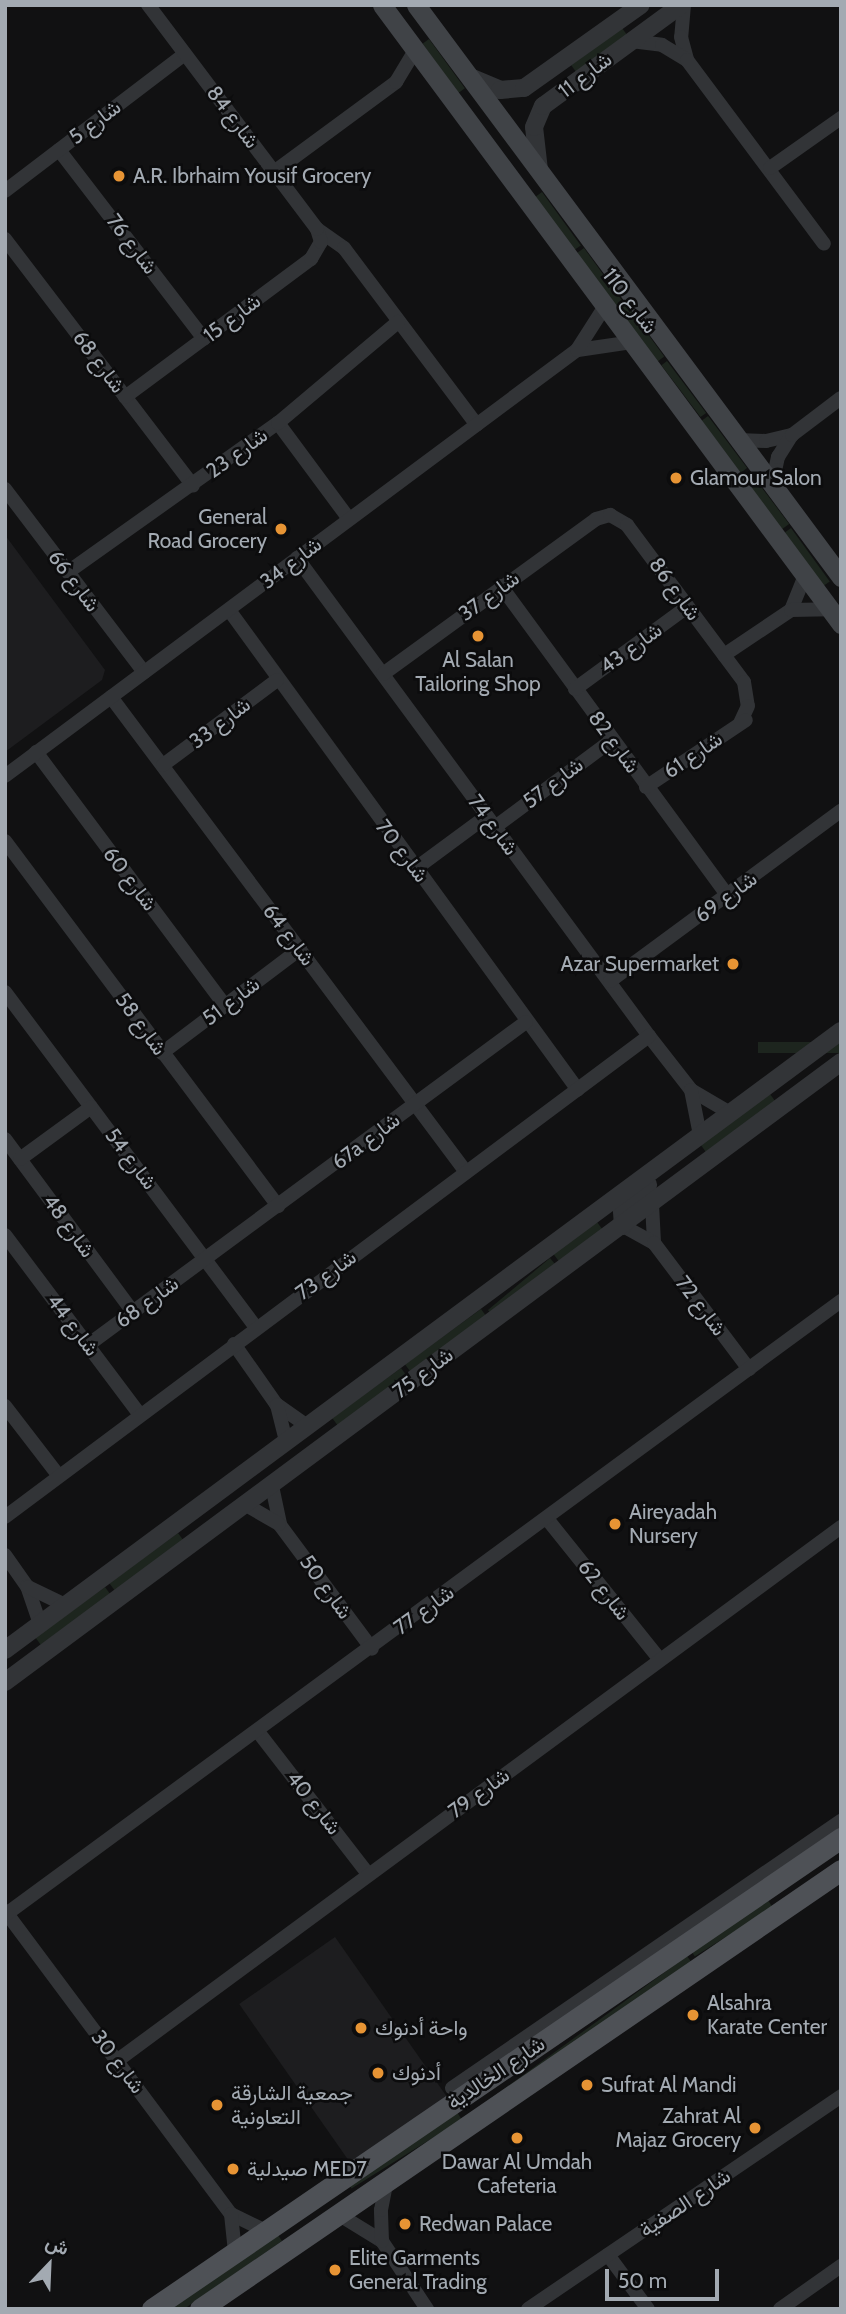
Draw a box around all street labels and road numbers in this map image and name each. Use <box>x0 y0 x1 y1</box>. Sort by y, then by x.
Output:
street label: شارع 11 <box>553 47 617 103</box>
street label: شارع 84 <box>201 81 265 153</box>
street label: شارع 5 <box>64 94 126 150</box>
street label: شارع 76 <box>101 209 163 279</box>
street label: شارع 110 <box>597 263 663 339</box>
street label: شارع 15 <box>198 288 266 348</box>
street label: شارع 68 <box>67 326 131 398</box>
street label: شارع 23 <box>202 422 272 484</box>
street label: شارع 34 <box>255 532 327 594</box>
street label: شارع 66 <box>43 545 105 617</box>
street label: شارع 86 <box>644 553 706 625</box>
street label: شارع 37 <box>454 566 524 626</box>
street label: شارع 43 <box>595 617 667 679</box>
street label: شارع 33 <box>185 692 255 754</box>
street label: شارع 82 <box>583 706 645 778</box>
street label: شارع 61 <box>659 726 727 784</box>
street label: شارع 57 <box>518 752 588 814</box>
street label: شارع 74 <box>463 790 523 860</box>
street label: شارع 70 <box>370 815 434 887</box>
street label: شارع 60 <box>98 842 162 916</box>
street label: شارع 69 <box>690 866 762 928</box>
street label: شارع 64 <box>258 899 320 971</box>
street label: شارع 51 <box>197 971 265 1031</box>
street label: شارع 58 <box>110 988 172 1060</box>
street label: 67a شارع <box>327 1107 405 1175</box>
street label: شارع 54 <box>100 1123 162 1195</box>
street label: شارع 48 <box>38 1190 100 1262</box>
street label: شارع 73 <box>291 1245 361 1305</box>
street label: شارع 68 <box>111 1271 183 1333</box>
street label: شارع 72 <box>670 1271 732 1341</box>
street label: شارع 44 <box>42 1289 104 1361</box>
street label: شارع 75 <box>388 1342 458 1404</box>
street label: شارع 50 <box>294 1550 358 1624</box>
street label: شارع 62 <box>573 1555 635 1625</box>
street label: شارع 77 <box>389 1580 459 1640</box>
street label: شارع 79 <box>444 1762 514 1824</box>
street label: شارع 40 <box>281 1766 347 1840</box>
street label: شارع 30 <box>86 2025 150 2099</box>
street label: شارع الخالدية <box>442 2031 550 2115</box>
street label: شارع الصفية <box>634 2163 736 2243</box>

